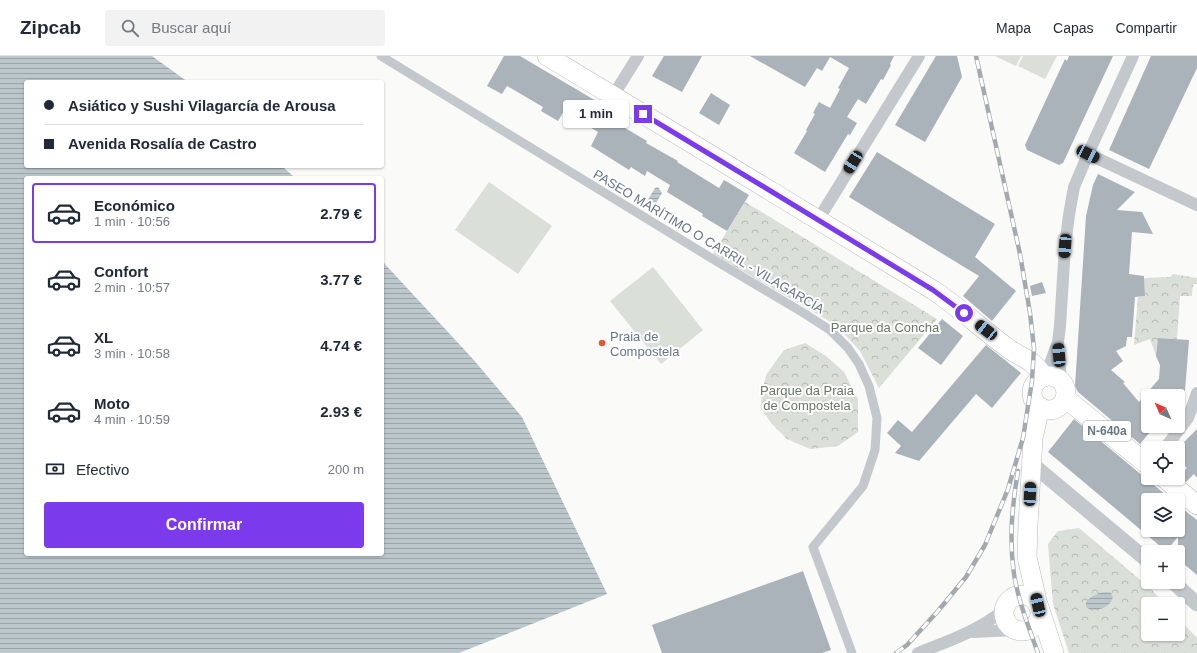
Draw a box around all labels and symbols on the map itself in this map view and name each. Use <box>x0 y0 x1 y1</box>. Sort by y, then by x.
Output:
callout: 1 min <box>563 100 629 128</box>
route end <box>634 105 652 123</box>
car <box>1075 143 1101 165</box>
car <box>842 149 864 175</box>
street label: PASEO MARÍTIMO O CARRIL - VILAGARCÍA <box>591 166 827 317</box>
car <box>1058 234 1072 258</box>
route start <box>955 304 973 322</box>
car <box>973 318 999 342</box>
park label: Parque da Concha <box>831 320 940 335</box>
place label: Praia de Compostela <box>610 329 680 359</box>
marker: Praia de Compostela <box>597 338 607 348</box>
car <box>1052 343 1066 367</box>
park label: Parque da Praia de Compostela <box>760 383 855 413</box>
north arrow <box>1141 389 1185 433</box>
road number: N-640a <box>1083 421 1131 441</box>
car <box>1023 482 1037 506</box>
car <box>1029 592 1047 618</box>

